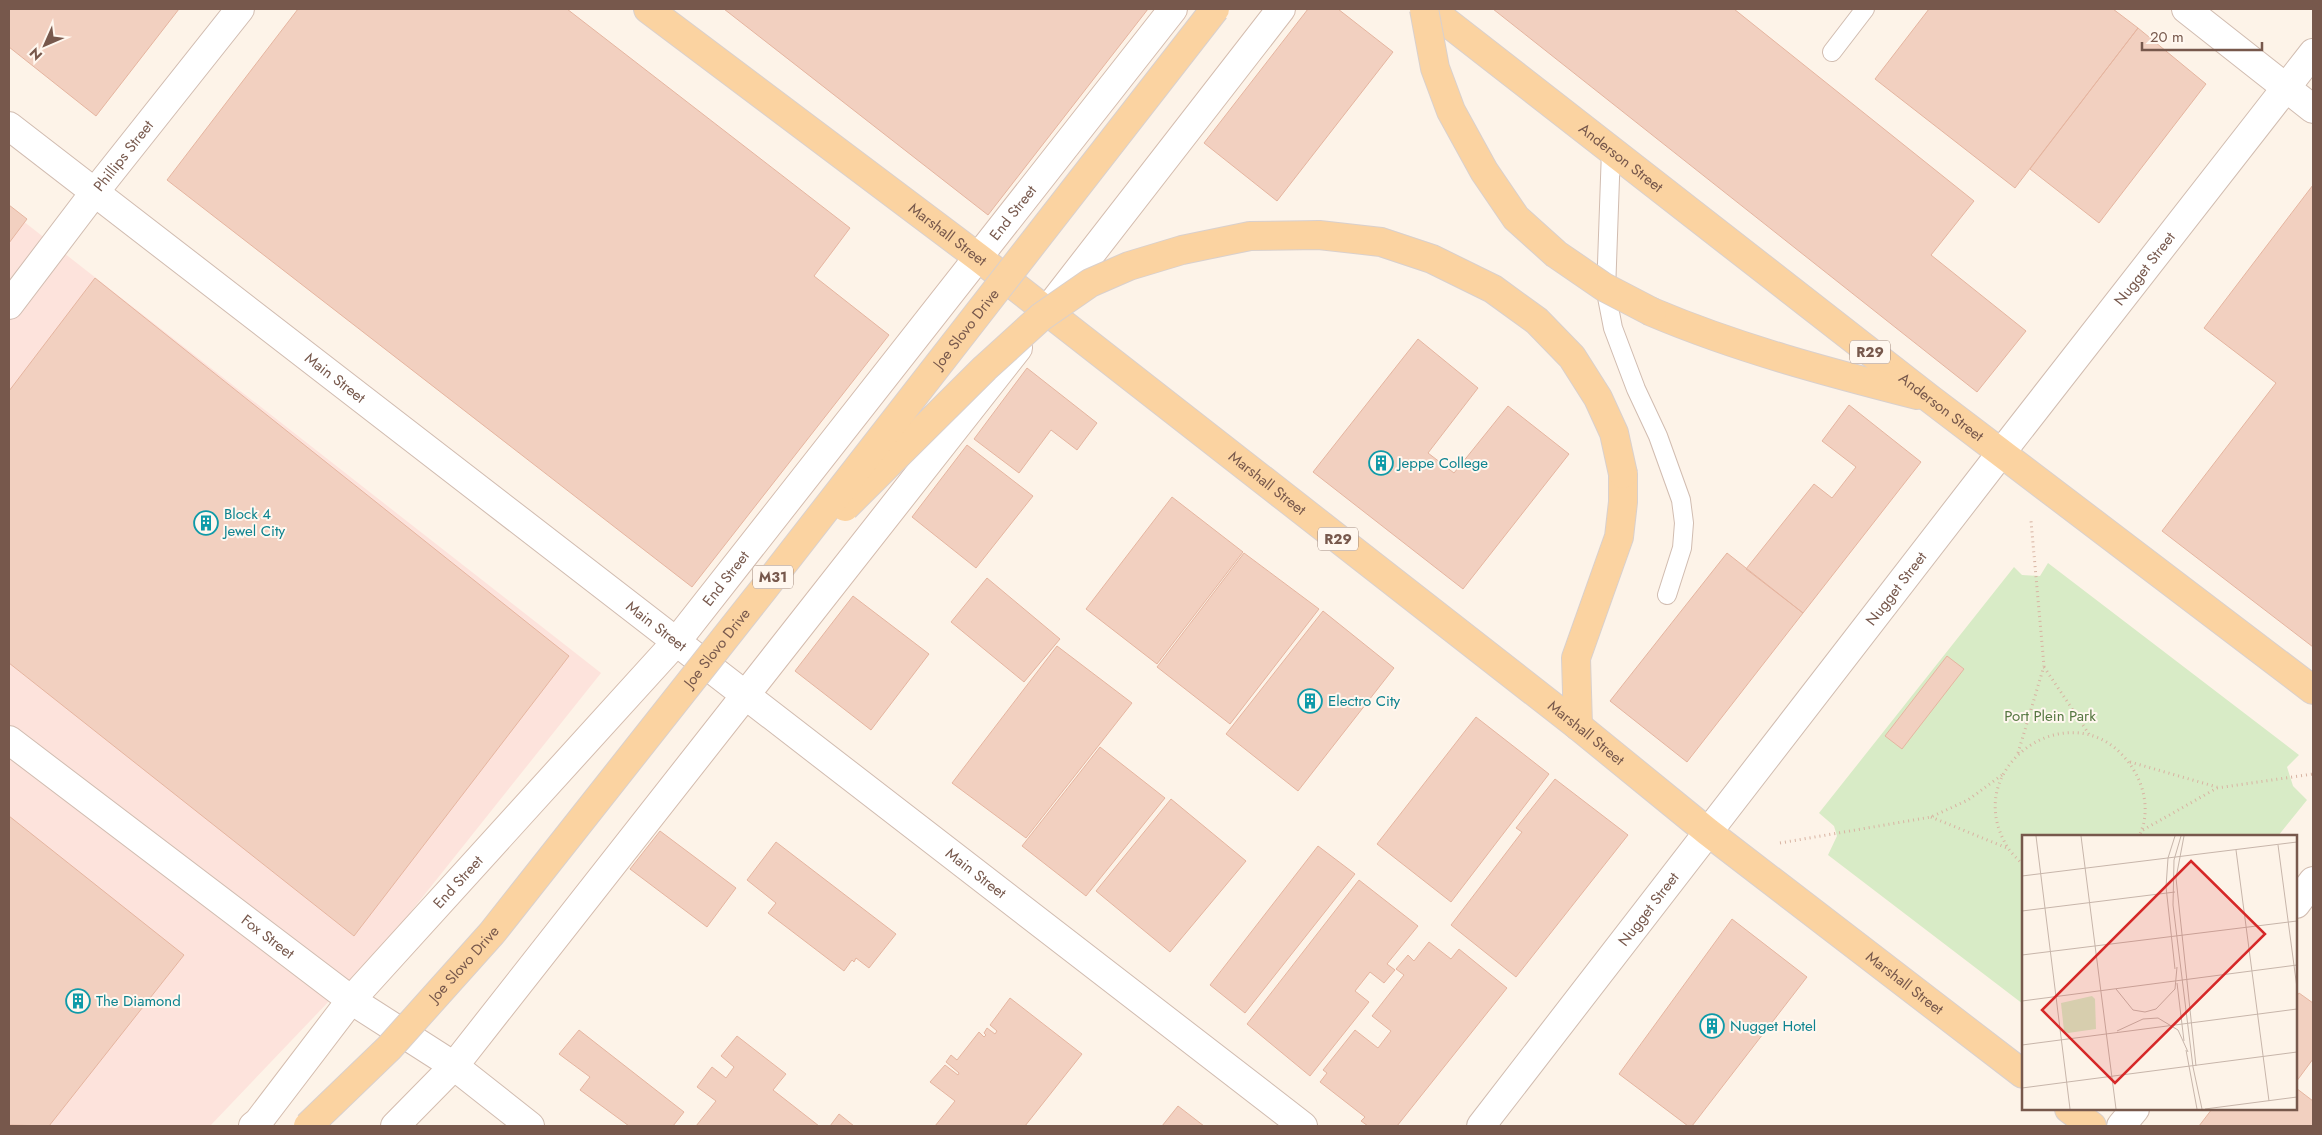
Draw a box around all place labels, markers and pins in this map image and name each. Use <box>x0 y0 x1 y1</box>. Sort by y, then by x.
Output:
building icon: Jeppe College <box>1368 450 1394 476</box>
place label: Jeppe College <box>1396 452 1488 474</box>
place label: Block 4 Jewel City <box>222 503 286 542</box>
building icon: Block 4 Jewel City <box>193 510 219 536</box>
building icon: Electro City <box>1297 688 1323 714</box>
place label: Electro City <box>1328 690 1401 712</box>
building icon: The Diamond <box>65 988 91 1014</box>
place label: The Diamond <box>96 990 181 1012</box>
building icon: Nugget Hotel <box>1699 1013 1725 1039</box>
place label: Nugget Hotel <box>1730 1015 1816 1037</box>

